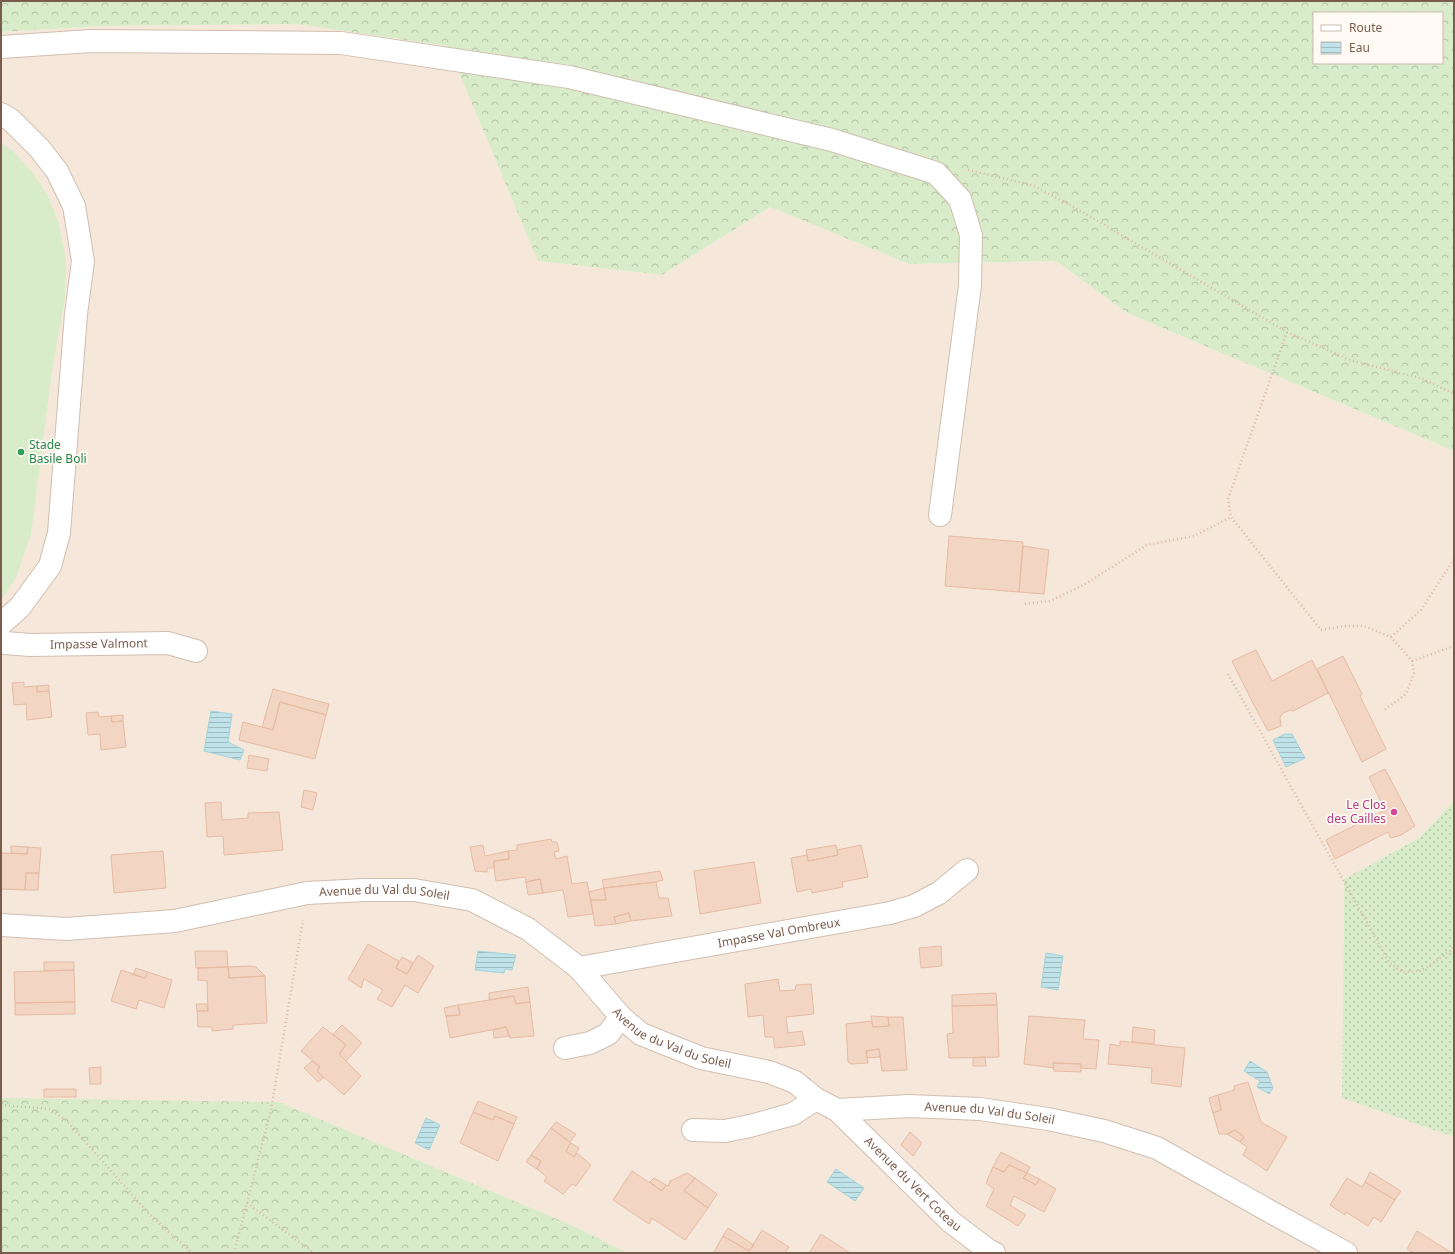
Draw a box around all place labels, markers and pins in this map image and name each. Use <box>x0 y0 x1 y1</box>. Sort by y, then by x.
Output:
place label: Stade Basile Boli <box>29 436 87 467</box>
marker: Stade Basile Boli <box>16 447 26 457</box>
place label: Le Clos des Cailles <box>1327 796 1386 827</box>
marker: Le Clos des Cailles <box>1389 807 1399 817</box>

